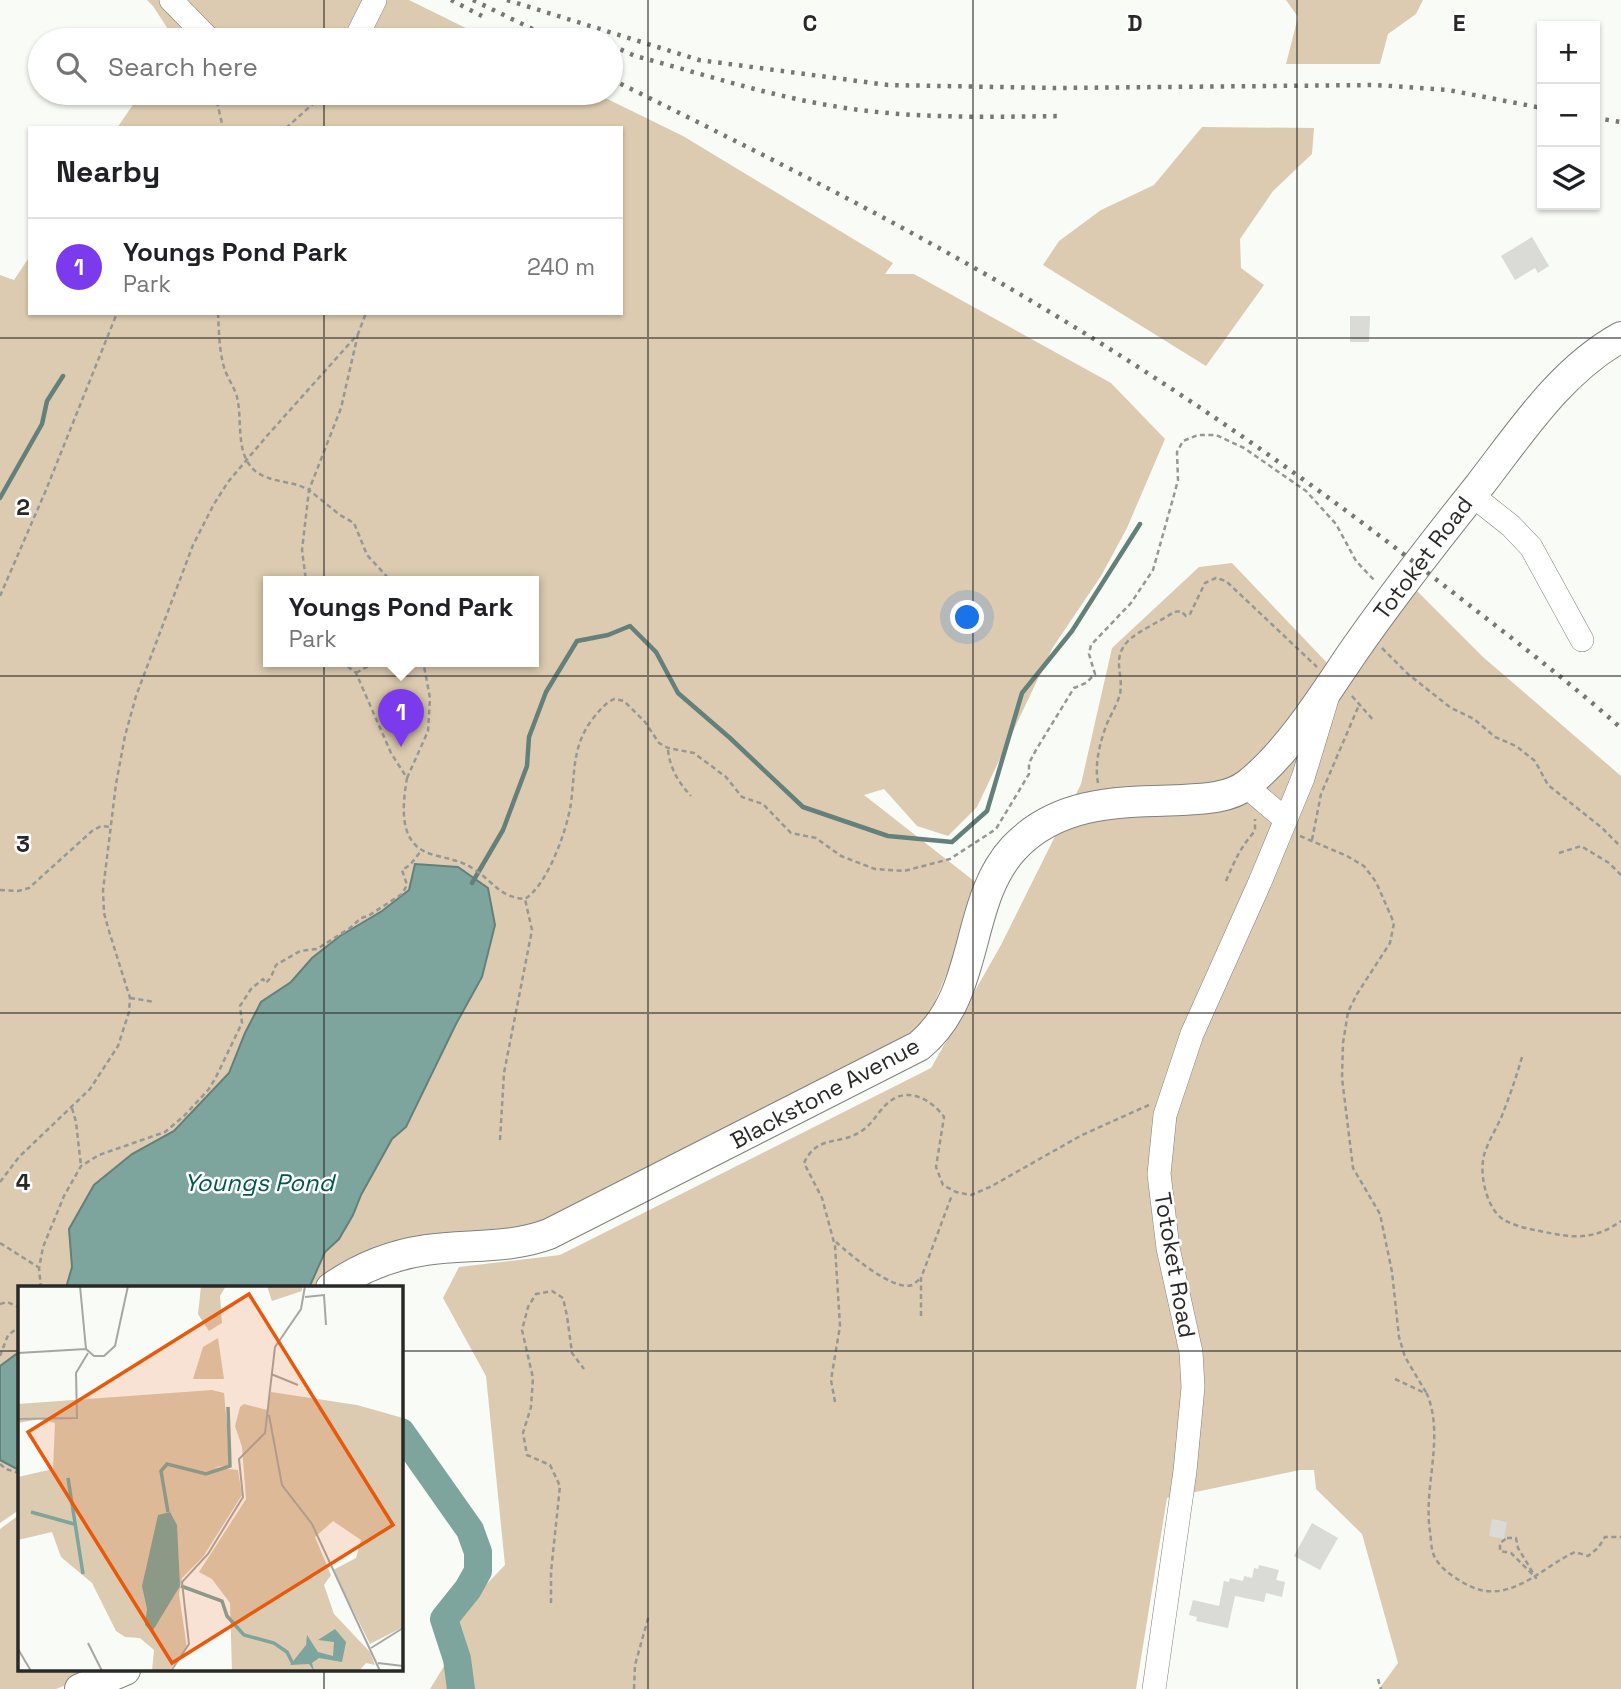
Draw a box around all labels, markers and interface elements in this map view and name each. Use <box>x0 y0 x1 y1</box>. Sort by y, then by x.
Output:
text: C <box>803 8 817 38</box>
text: D <box>1127 8 1143 38</box>
text: E <box>1453 8 1465 38</box>
map controls <box>1537 21 1600 210</box>
button: + <box>1537 21 1600 84</box>
search box <box>28 28 623 105</box>
icon: search <box>52 48 90 86</box>
text: Search here <box>108 50 258 84</box>
button: − <box>1537 84 1600 147</box>
button: layers <box>1537 147 1600 210</box>
text: Nearby <box>56 152 160 191</box>
text: Youngs Pond Park <box>123 235 348 269</box>
text: 1 <box>74 252 84 282</box>
text: 240 m <box>527 252 595 282</box>
text: Park <box>123 269 171 299</box>
street label: Totoket Road <box>1367 490 1479 626</box>
text: 2 <box>16 492 30 522</box>
popup <box>263 576 539 667</box>
text: Youngs Pond Park <box>289 590 513 624</box>
your location <box>950 600 984 634</box>
text: Park <box>289 624 337 654</box>
pin: 1 <box>378 689 424 747</box>
text: 3 <box>16 829 30 859</box>
street label: Blackstone Avenue <box>725 1030 925 1156</box>
text: 4 <box>16 1167 31 1197</box>
water label: Youngs Pond <box>184 1167 337 1198</box>
street label: Totoket Road <box>1147 1190 1203 1340</box>
inset map <box>18 1286 402 1672</box>

